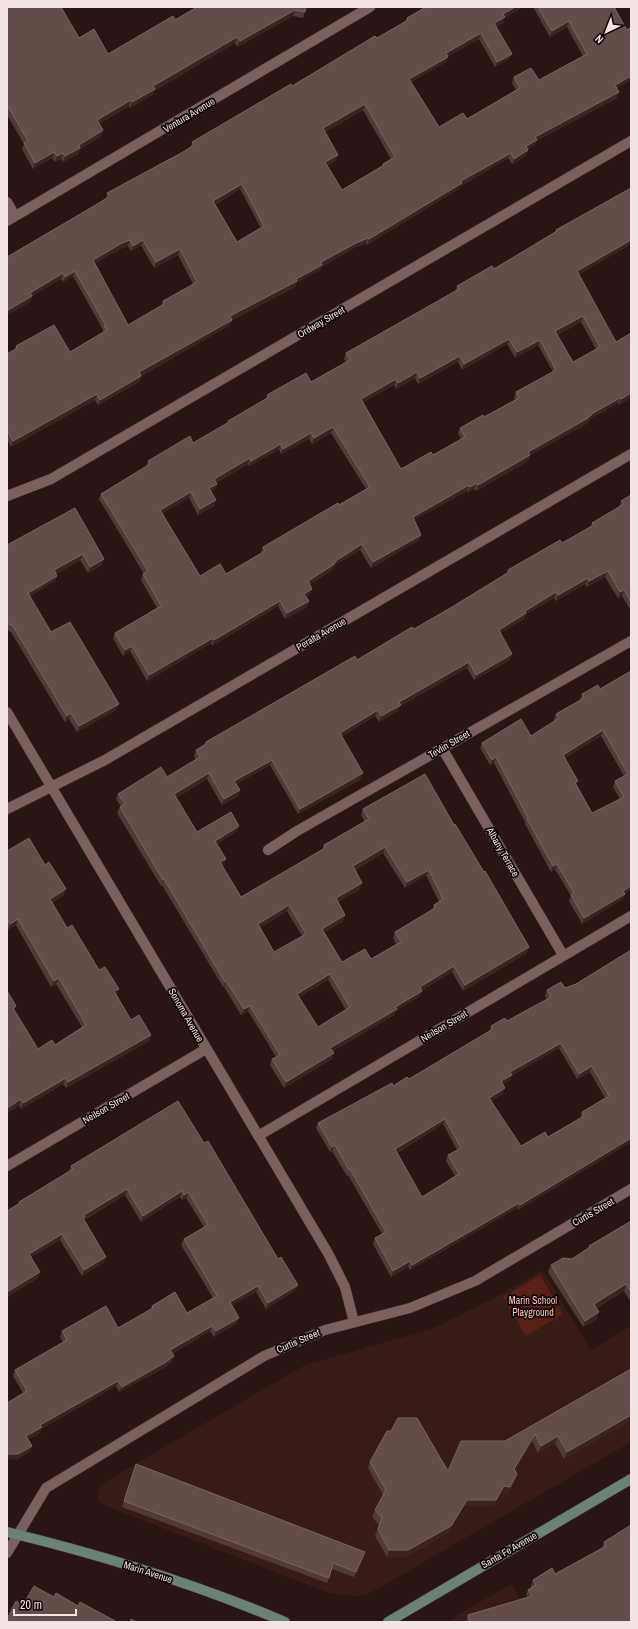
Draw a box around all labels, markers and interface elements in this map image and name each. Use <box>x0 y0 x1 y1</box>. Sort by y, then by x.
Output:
north arrow <box>586 12 626 52</box>
text: N <box>592 32 606 47</box>
street label: Ventura Avenue <box>161 94 217 135</box>
street label: Ordway Street <box>295 303 348 341</box>
street label: Peralta Avenue <box>294 614 349 654</box>
street label: Tevlin Street <box>426 727 473 761</box>
street label: Albany Terrace <box>483 824 522 879</box>
street label: Sonoma Avenue <box>165 986 207 1045</box>
street label: Neilson Street <box>418 1007 470 1045</box>
street label: Neilson Street <box>80 1089 132 1127</box>
street label: Curtis Street <box>570 1195 617 1229</box>
park label: Marin School Playground <box>509 1294 557 1319</box>
street label: Curtis Street <box>274 1326 322 1356</box>
street label: Santa Fe Avenue <box>479 1529 540 1571</box>
street label: Marin Avenue <box>122 1558 174 1586</box>
scale bar <box>14 1591 76 1617</box>
text: 20 m <box>20 1597 42 1613</box>

